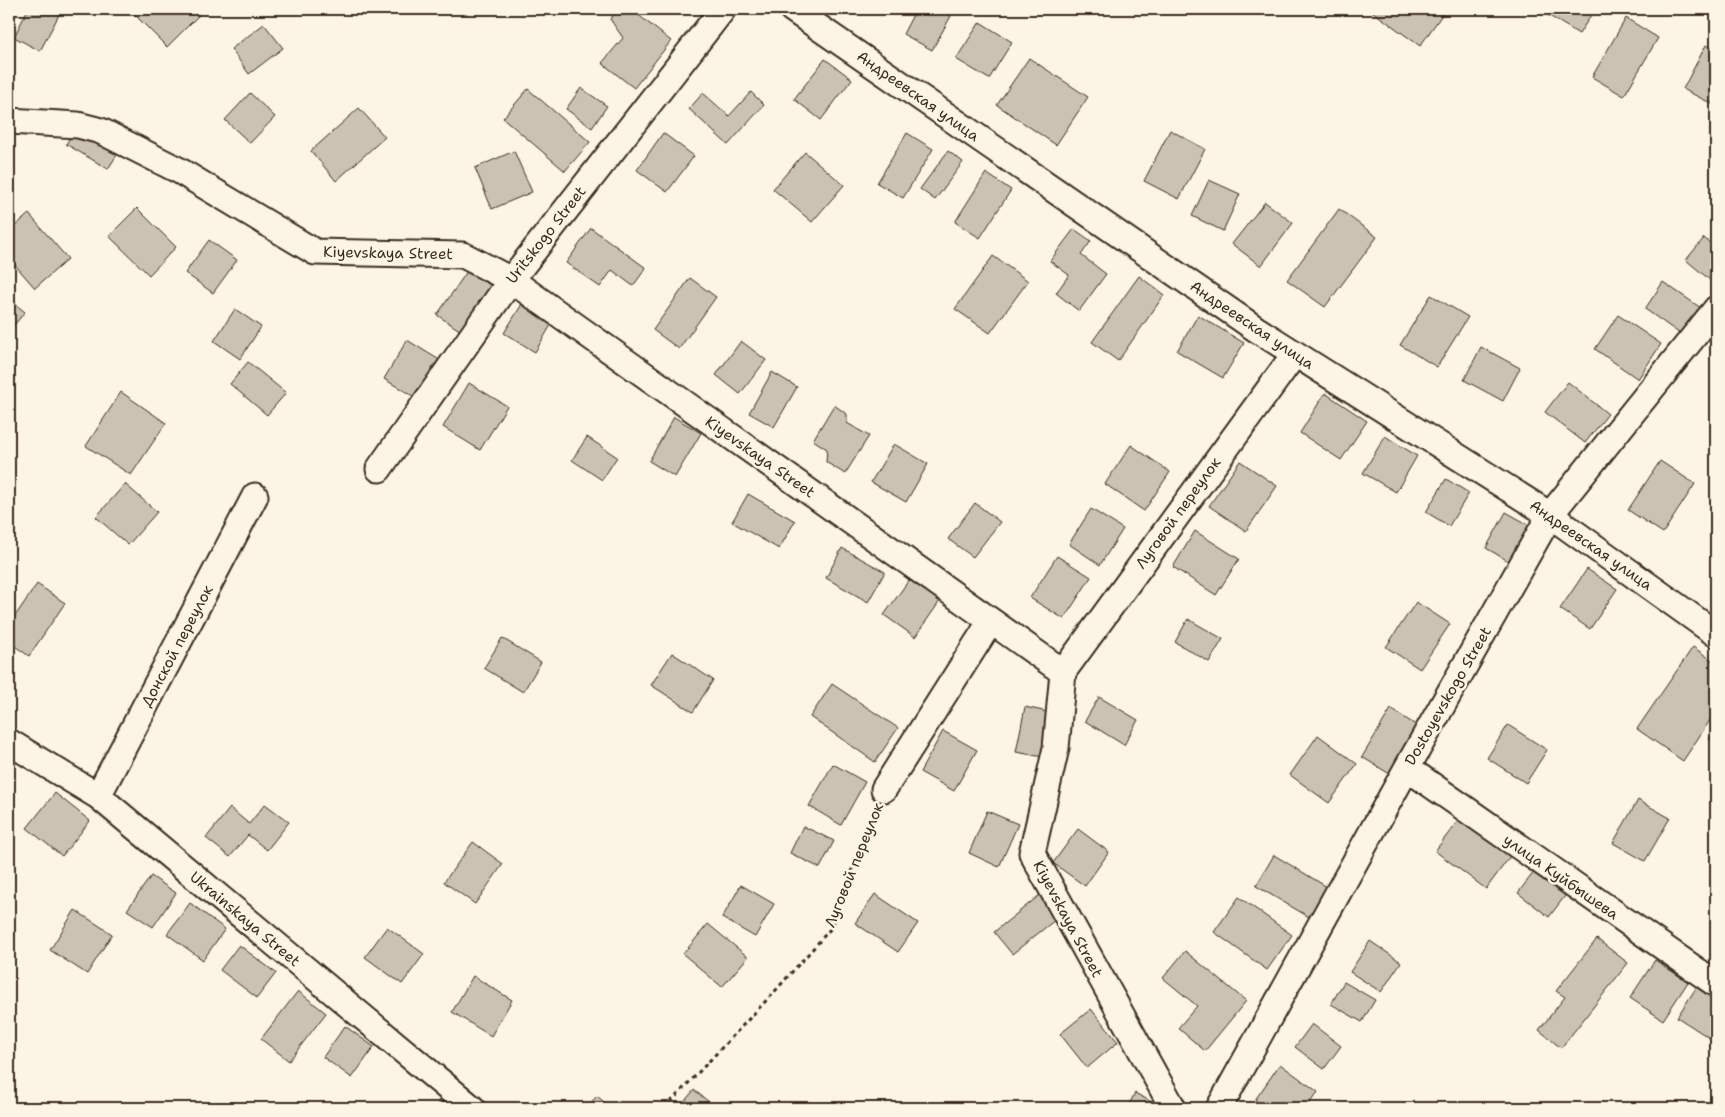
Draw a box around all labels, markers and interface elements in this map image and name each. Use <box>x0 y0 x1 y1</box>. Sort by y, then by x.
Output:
street label: Андреевская улица <box>853 46 984 146</box>
street label: Uritskogo Street <box>502 182 590 288</box>
street label: Kiyevskaya Street <box>323 242 453 264</box>
street label: Андреевская улица <box>1186 276 1318 374</box>
street label: Kiyevskaya Street <box>701 412 819 502</box>
street label: Луговой переулок <box>1131 453 1225 573</box>
street label: Андреевская улица <box>1526 495 1657 595</box>
street label: Донской переулок <box>136 582 218 710</box>
street label: Dostoyevskogo Street <box>1400 623 1496 769</box>
street label: Луговой переулок <box>820 800 888 930</box>
street label: улица Куйбышева <box>1499 830 1623 925</box>
street label: Kiyevskaya Street <box>1029 857 1107 981</box>
street label: Ukrainskaya Street <box>186 867 304 971</box>

